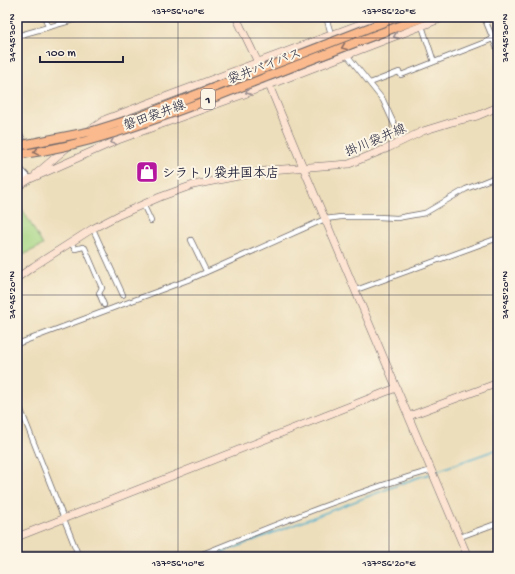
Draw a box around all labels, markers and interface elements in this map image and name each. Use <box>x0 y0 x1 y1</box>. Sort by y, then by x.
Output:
text: 137°56'10"E <box>151 6 205 18</box>
text: 137°56'20"E <box>362 6 416 18</box>
text: 34°45'30"N <box>7 13 19 63</box>
text: 34°45'30"N <box>500 13 512 63</box>
one-way arrow <box>392 31 399 39</box>
scale bar <box>40 38 123 64</box>
one-way arrow <box>341 42 348 50</box>
street label: 袋井バイパス <box>226 46 304 88</box>
text: 100 m <box>45 47 76 61</box>
one-way arrow <box>245 88 252 96</box>
road number: 1 <box>201 89 215 109</box>
street label: 磐田袋井線 <box>122 98 189 135</box>
street label: 掛川袋井線 <box>343 121 410 161</box>
one-way arrow <box>110 137 117 145</box>
one-way arrow <box>33 147 40 156</box>
shop icon: シラトリ袋井国本店 <box>134 159 160 185</box>
place label: シラトリ袋井国本店 <box>162 166 279 182</box>
text: 34°45'20"N <box>7 270 19 320</box>
text: 34°45'20"N <box>500 270 512 320</box>
text: 137°56'10"E <box>151 558 205 570</box>
text: 137°56'20"E <box>362 558 416 570</box>

